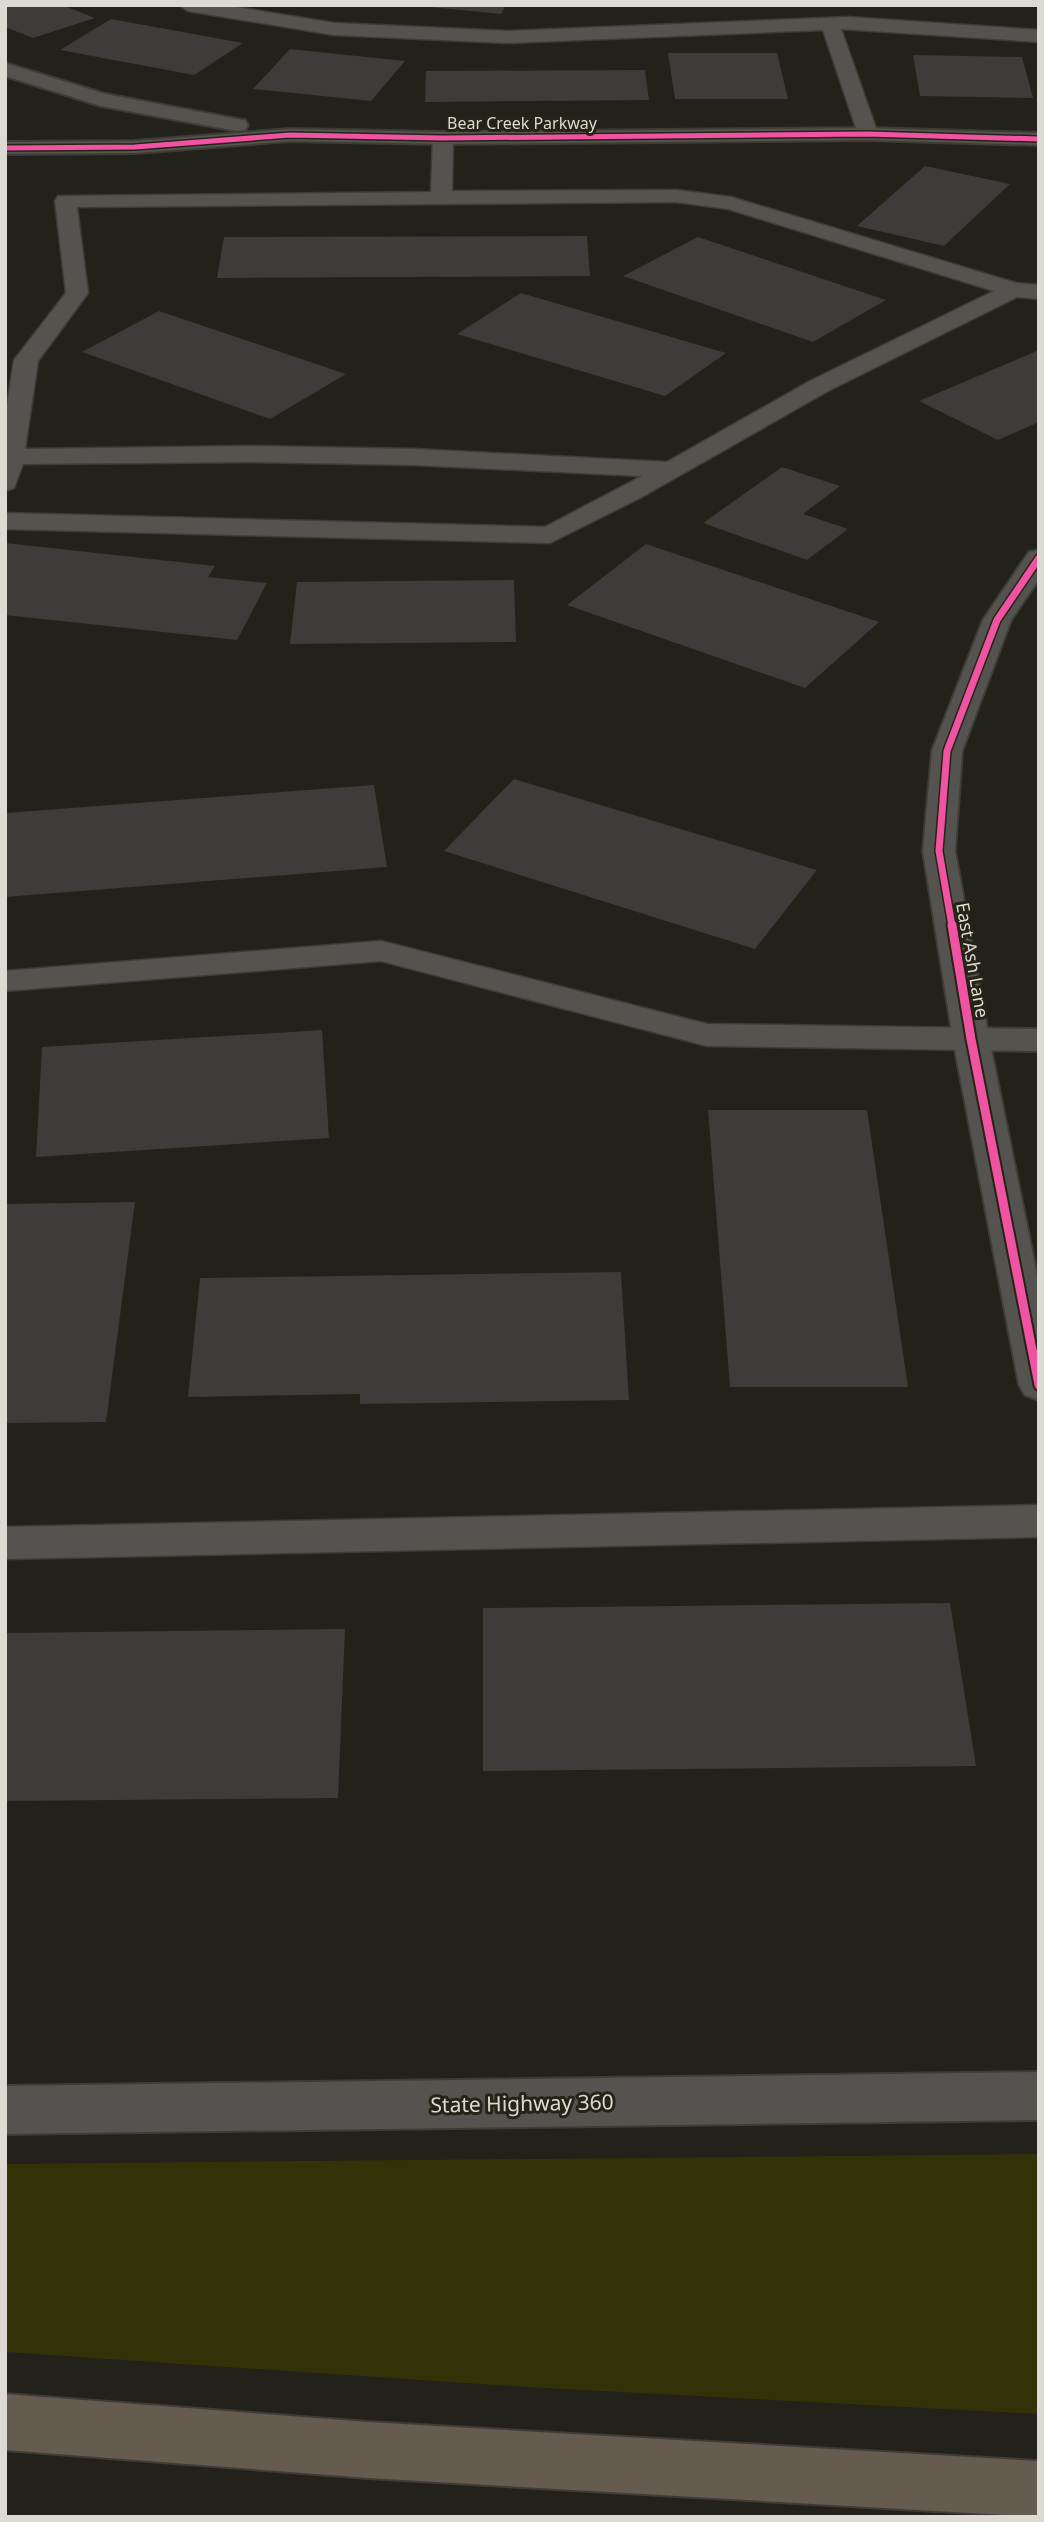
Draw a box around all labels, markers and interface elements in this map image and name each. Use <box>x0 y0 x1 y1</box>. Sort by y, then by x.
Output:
street label: Bear Creek Parkway <box>447 112 598 134</box>
street label: East Ash Lane <box>951 900 995 1020</box>
street label: State Highway 360 <box>430 2087 614 2119</box>

